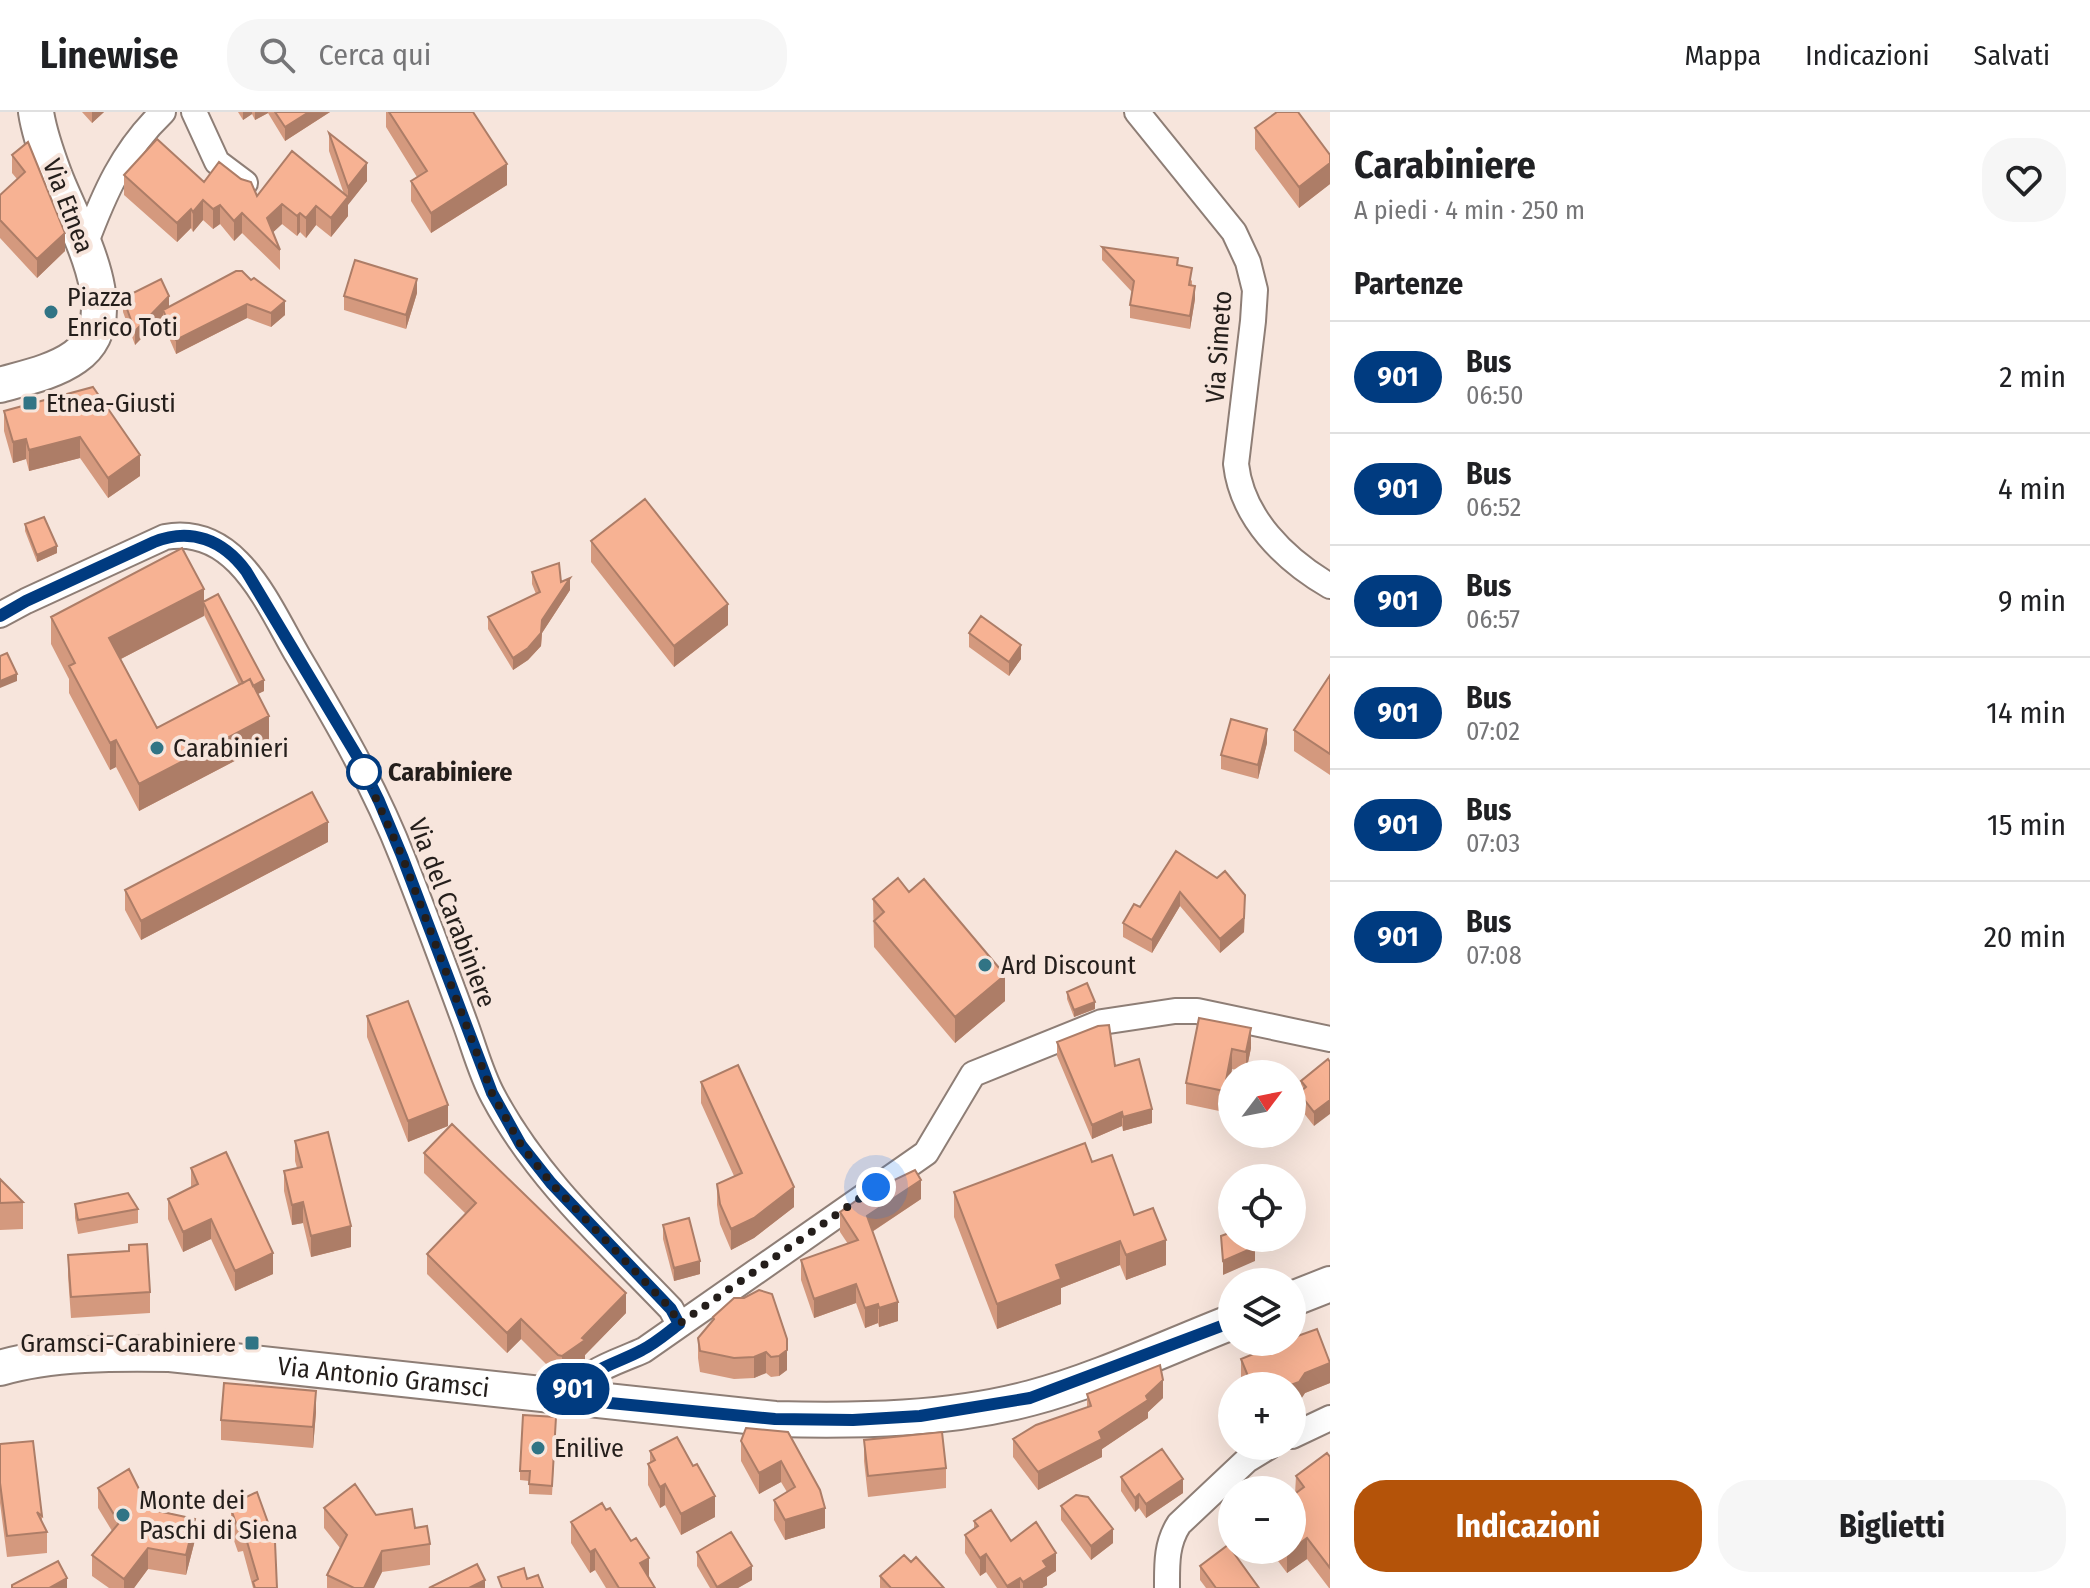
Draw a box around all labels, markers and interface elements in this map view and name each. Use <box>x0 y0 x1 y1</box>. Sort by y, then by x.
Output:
search box <box>227 19 787 91</box>
text: Linewise <box>40 32 179 78</box>
icon: search <box>255 33 299 77</box>
text: Cerca qui <box>319 37 431 73</box>
text: Mappa <box>1684 39 1761 72</box>
text: Indicazioni <box>1805 39 1930 72</box>
text: Salvati <box>1974 39 2050 72</box>
button: heart <box>1982 138 2066 222</box>
text: Carabiniere <box>1354 142 1536 188</box>
street label: Via Etnea <box>36 155 100 257</box>
text: A piedi · 4 min · 250 m <box>1354 195 1585 226</box>
text: Partenze <box>1354 266 1463 302</box>
place label: Piazza Enrico Toti <box>67 282 178 343</box>
street label: Via Simeto <box>1200 290 1238 404</box>
marker: Piazza Enrico Toti <box>42 303 60 321</box>
text: Bus <box>1466 344 1511 380</box>
text: 2 min <box>1999 359 2066 395</box>
text: 901 <box>1378 360 1419 393</box>
text: 06:50 <box>1466 380 1524 411</box>
place label: Etnea-Giusti <box>46 388 176 419</box>
marker: Etnea-Giusti <box>21 394 39 412</box>
text: Bus <box>1466 456 1511 492</box>
text: 4 min <box>1998 471 2066 507</box>
text: 901 <box>1378 472 1419 505</box>
text: 06:52 <box>1466 492 1521 523</box>
text: Bus <box>1466 568 1511 604</box>
text: 9 min <box>1998 583 2066 619</box>
text: 901 <box>1378 584 1419 617</box>
text: 06:57 <box>1466 604 1520 635</box>
text: Bus <box>1466 680 1511 716</box>
text: 14 min <box>1986 695 2066 731</box>
text: 901 <box>1378 696 1419 729</box>
text: 07:02 <box>1466 716 1520 747</box>
place label: Carabinieri <box>173 733 289 764</box>
marker: Carabinieri <box>148 739 166 757</box>
marker: Carabiniere <box>347 755 381 789</box>
place label: Carabiniere <box>388 757 512 788</box>
text: Bus <box>1466 792 1511 828</box>
text: 15 min <box>1987 807 2066 843</box>
text: 901 <box>1378 808 1419 841</box>
street label: Via del Carabiniere <box>402 814 502 1012</box>
text: 07:03 <box>1466 828 1520 859</box>
text: Bus <box>1466 904 1511 940</box>
text: 20 min <box>1984 919 2066 955</box>
text: 901 <box>1378 920 1419 953</box>
text: 07:08 <box>1466 940 1522 971</box>
place label: Ard Discount <box>1001 950 1136 981</box>
marker: Ard Discount <box>976 956 994 974</box>
north arrow <box>1218 1060 1306 1148</box>
map controls <box>1218 1060 1306 1564</box>
button: locate <box>1218 1164 1306 1252</box>
your location <box>856 1167 896 1207</box>
button: layers <box>1218 1268 1306 1356</box>
place label: Gramsci-Carabiniere <box>20 1328 236 1359</box>
marker: Gramsci-Carabiniere <box>243 1334 261 1352</box>
street label: Via Antonio Gramsci <box>276 1350 491 1404</box>
line badge: 901 <box>527 1363 619 1415</box>
text: 901 <box>553 1372 594 1405</box>
button: + <box>1218 1372 1306 1460</box>
place label: Enilive <box>554 1433 624 1464</box>
marker: Enilive <box>529 1439 547 1457</box>
button: − <box>1218 1476 1306 1564</box>
button: Indicazioni <box>1354 1480 1702 1572</box>
button: Biglietti <box>1718 1480 2066 1572</box>
place label: Monte dei Paschi di Siena <box>139 1485 298 1546</box>
marker: Monte dei Paschi di Siena <box>114 1506 132 1524</box>

